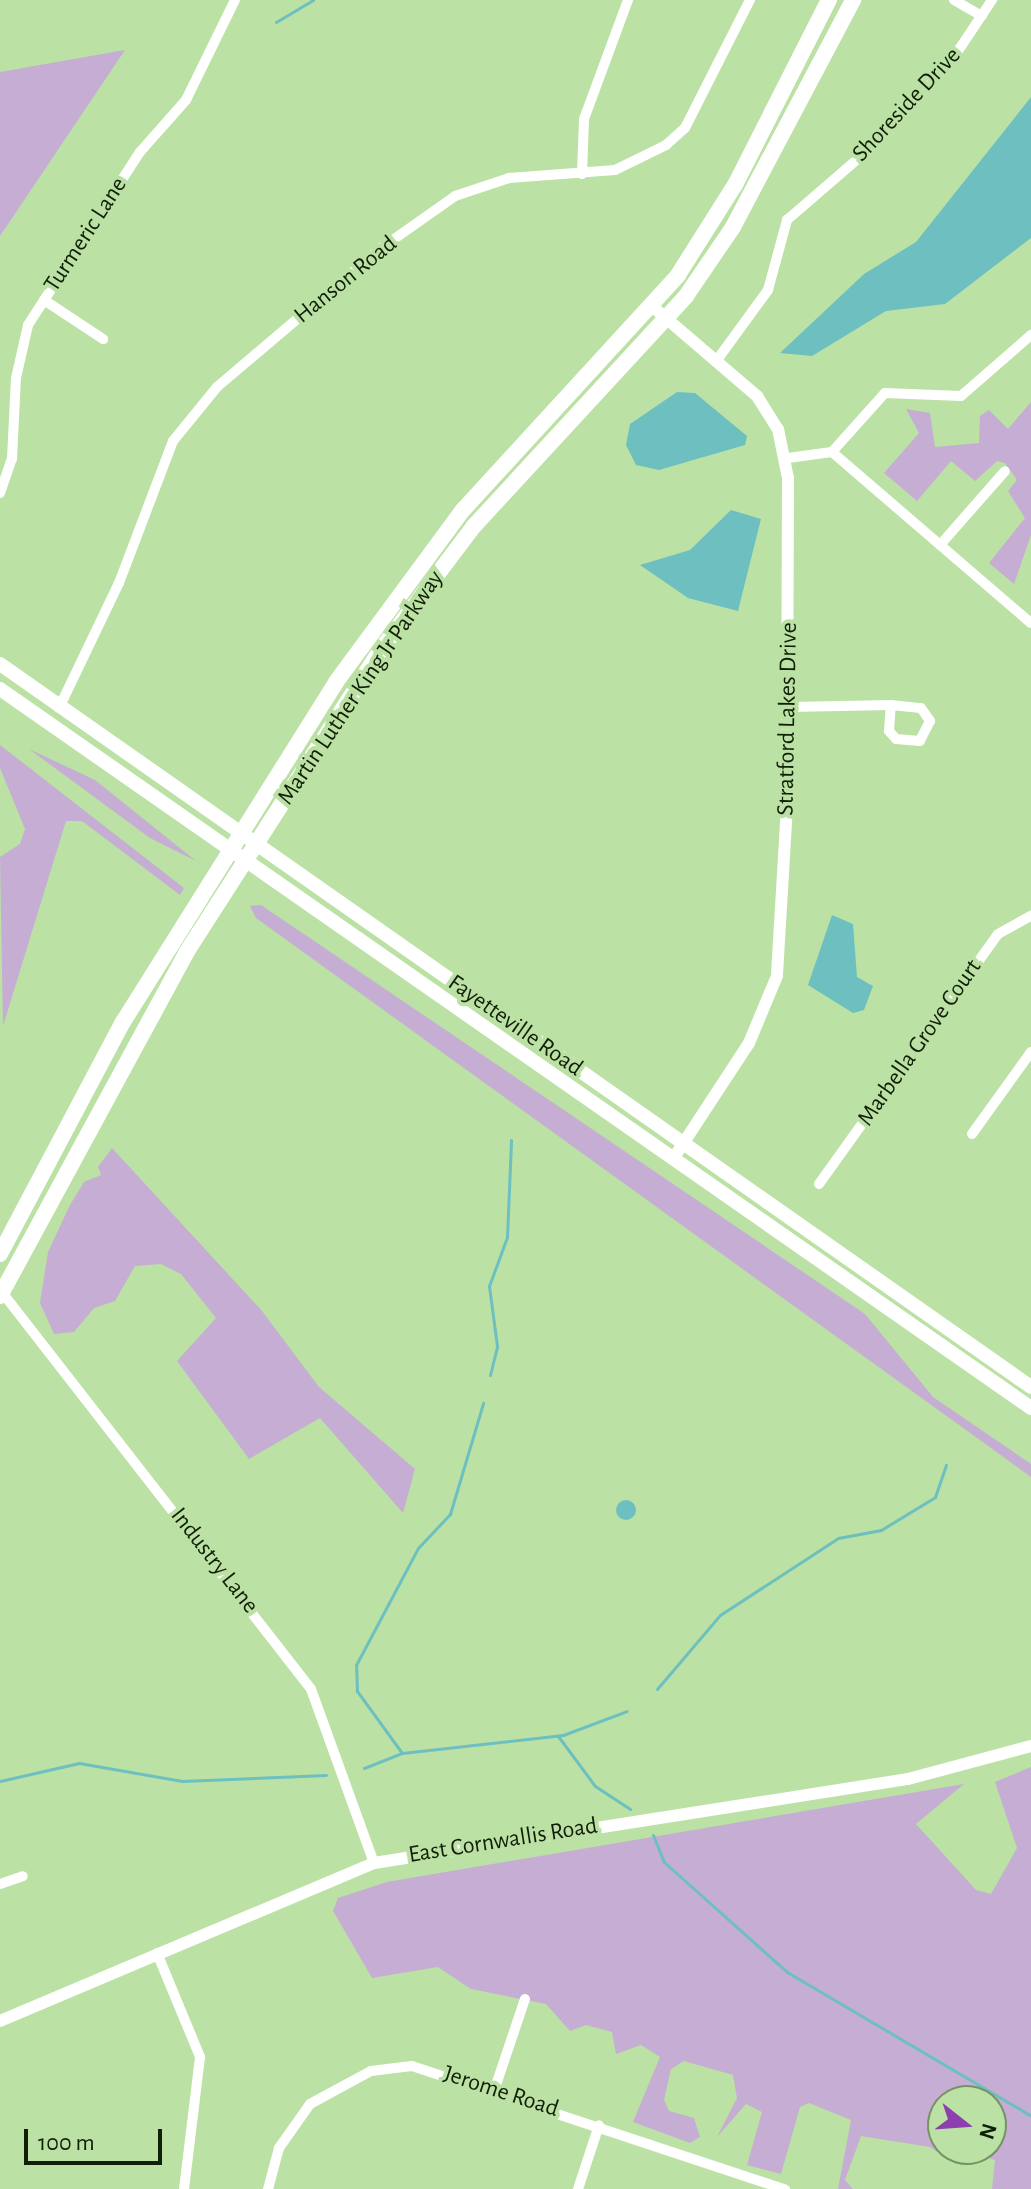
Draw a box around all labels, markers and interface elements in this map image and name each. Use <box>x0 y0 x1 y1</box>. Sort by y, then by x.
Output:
street label: Shoreside Drive <box>847 42 967 168</box>
street label: Turmeric Lane <box>38 172 134 298</box>
street label: Hanson Road <box>289 230 403 330</box>
street label: Martin Luther King Jr Parkway <box>272 565 450 811</box>
street label: Stratford Lakes Drive <box>772 622 804 816</box>
street label: Marbella Grove Court <box>852 954 988 1132</box>
street label: Fayetteville Road <box>442 969 588 1083</box>
street label: Industry Lane <box>164 1502 264 1620</box>
street label: East Cornwallis Road <box>406 1812 600 1870</box>
street label: Jerome Road <box>440 2060 562 2124</box>
north arrow <box>927 2085 1007 2165</box>
scale bar <box>28 2113 166 2163</box>
text: N <box>975 2121 1001 2142</box>
text: 100 m <box>38 2131 95 2155</box>

